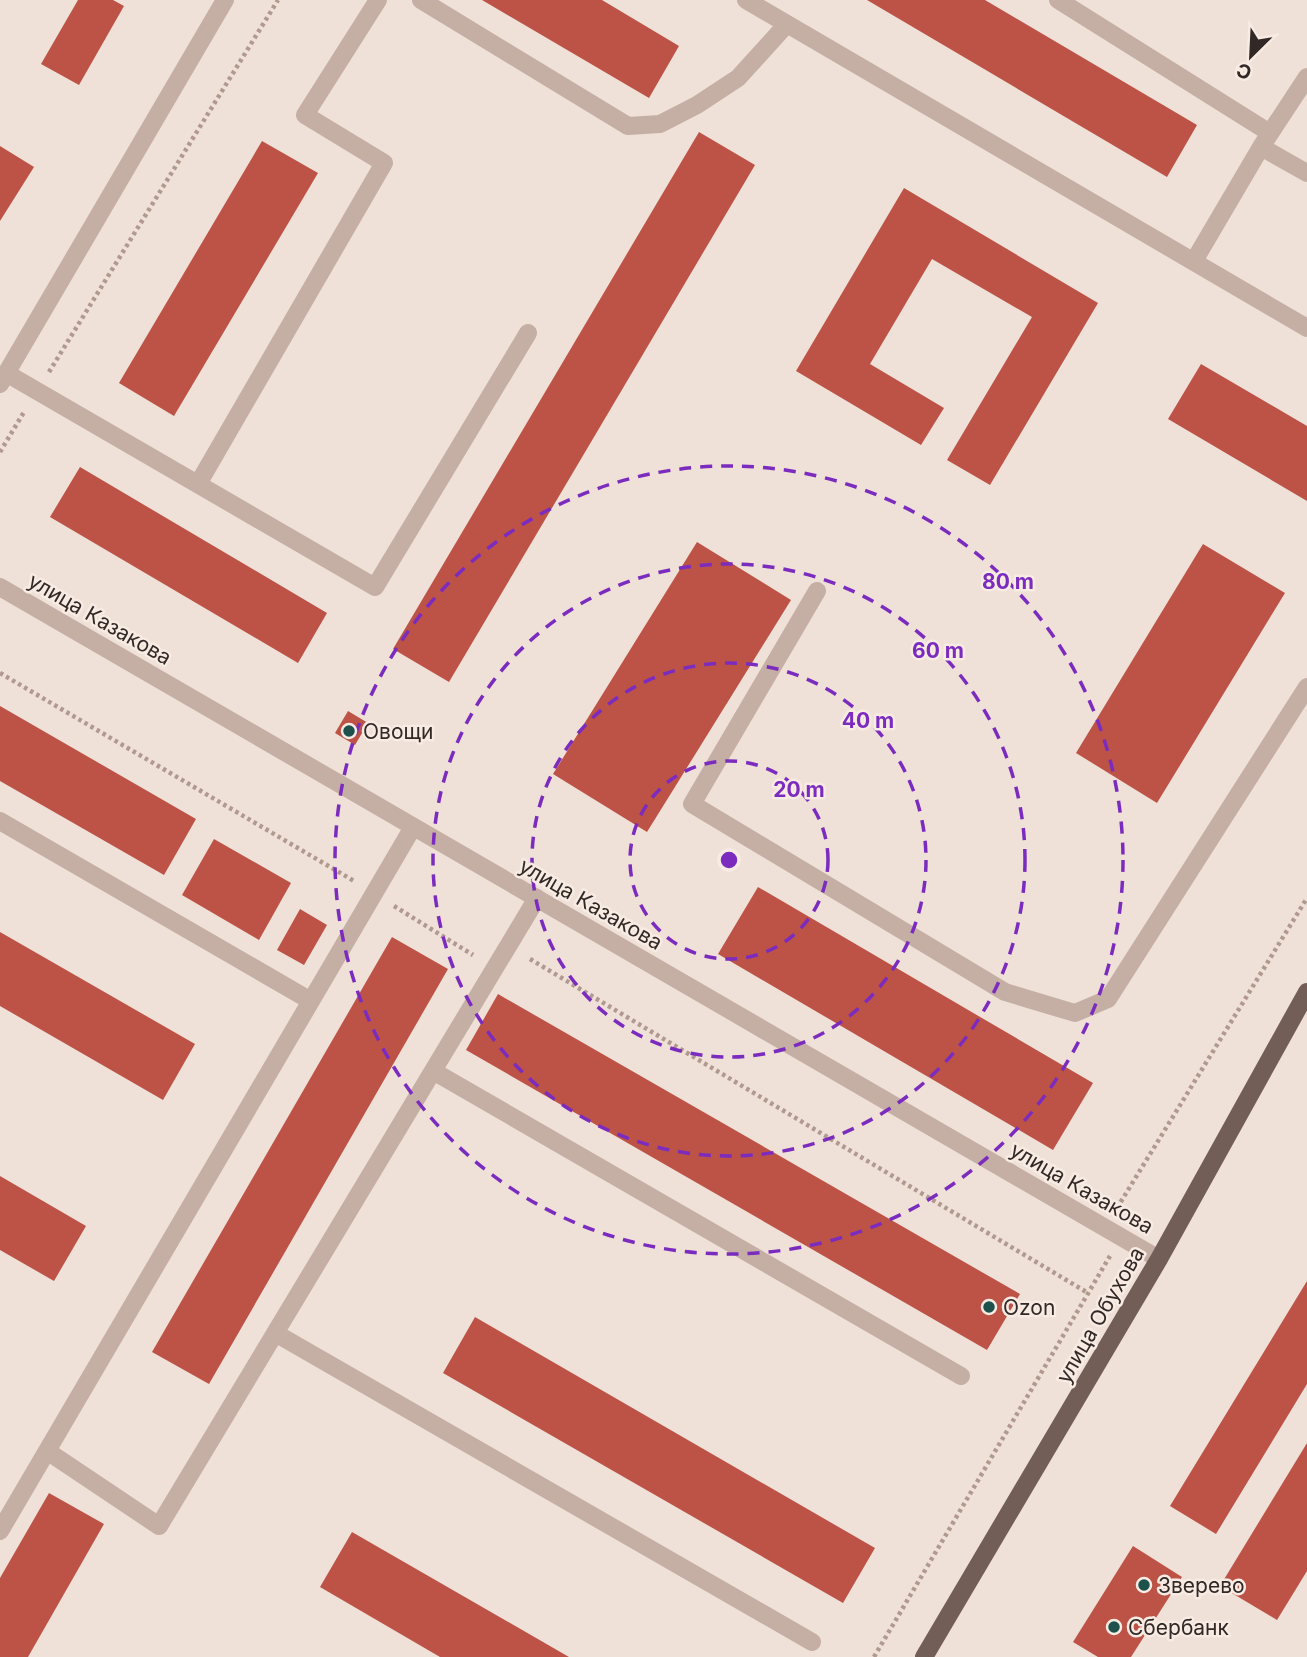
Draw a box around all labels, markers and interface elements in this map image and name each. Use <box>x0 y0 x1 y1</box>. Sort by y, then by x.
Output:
north arrow <box>1216 21 1286 91</box>
text: С <box>1233 58 1255 84</box>
street label: улица Казакова <box>24 568 176 670</box>
text: 80 m <box>982 569 1034 594</box>
text: 60 m <box>912 638 964 663</box>
text: 40 m <box>842 708 894 733</box>
place label: Овощи <box>363 719 434 744</box>
marker: Овощи <box>341 723 357 739</box>
text: 20 m <box>773 777 825 802</box>
centre of rings <box>717 848 741 872</box>
street label: улица Казакова <box>515 853 667 955</box>
street label: улица Казакова <box>1006 1137 1158 1239</box>
street label: улица Обухова <box>1051 1242 1149 1388</box>
place label: Ozon <box>1003 1295 1055 1320</box>
marker: Ozon <box>981 1299 997 1315</box>
place label: Зверево <box>1158 1573 1245 1598</box>
marker: Зверево <box>1136 1577 1152 1593</box>
place label: Сбербанк <box>1128 1615 1230 1640</box>
marker: Сбербанк <box>1106 1619 1122 1635</box>

